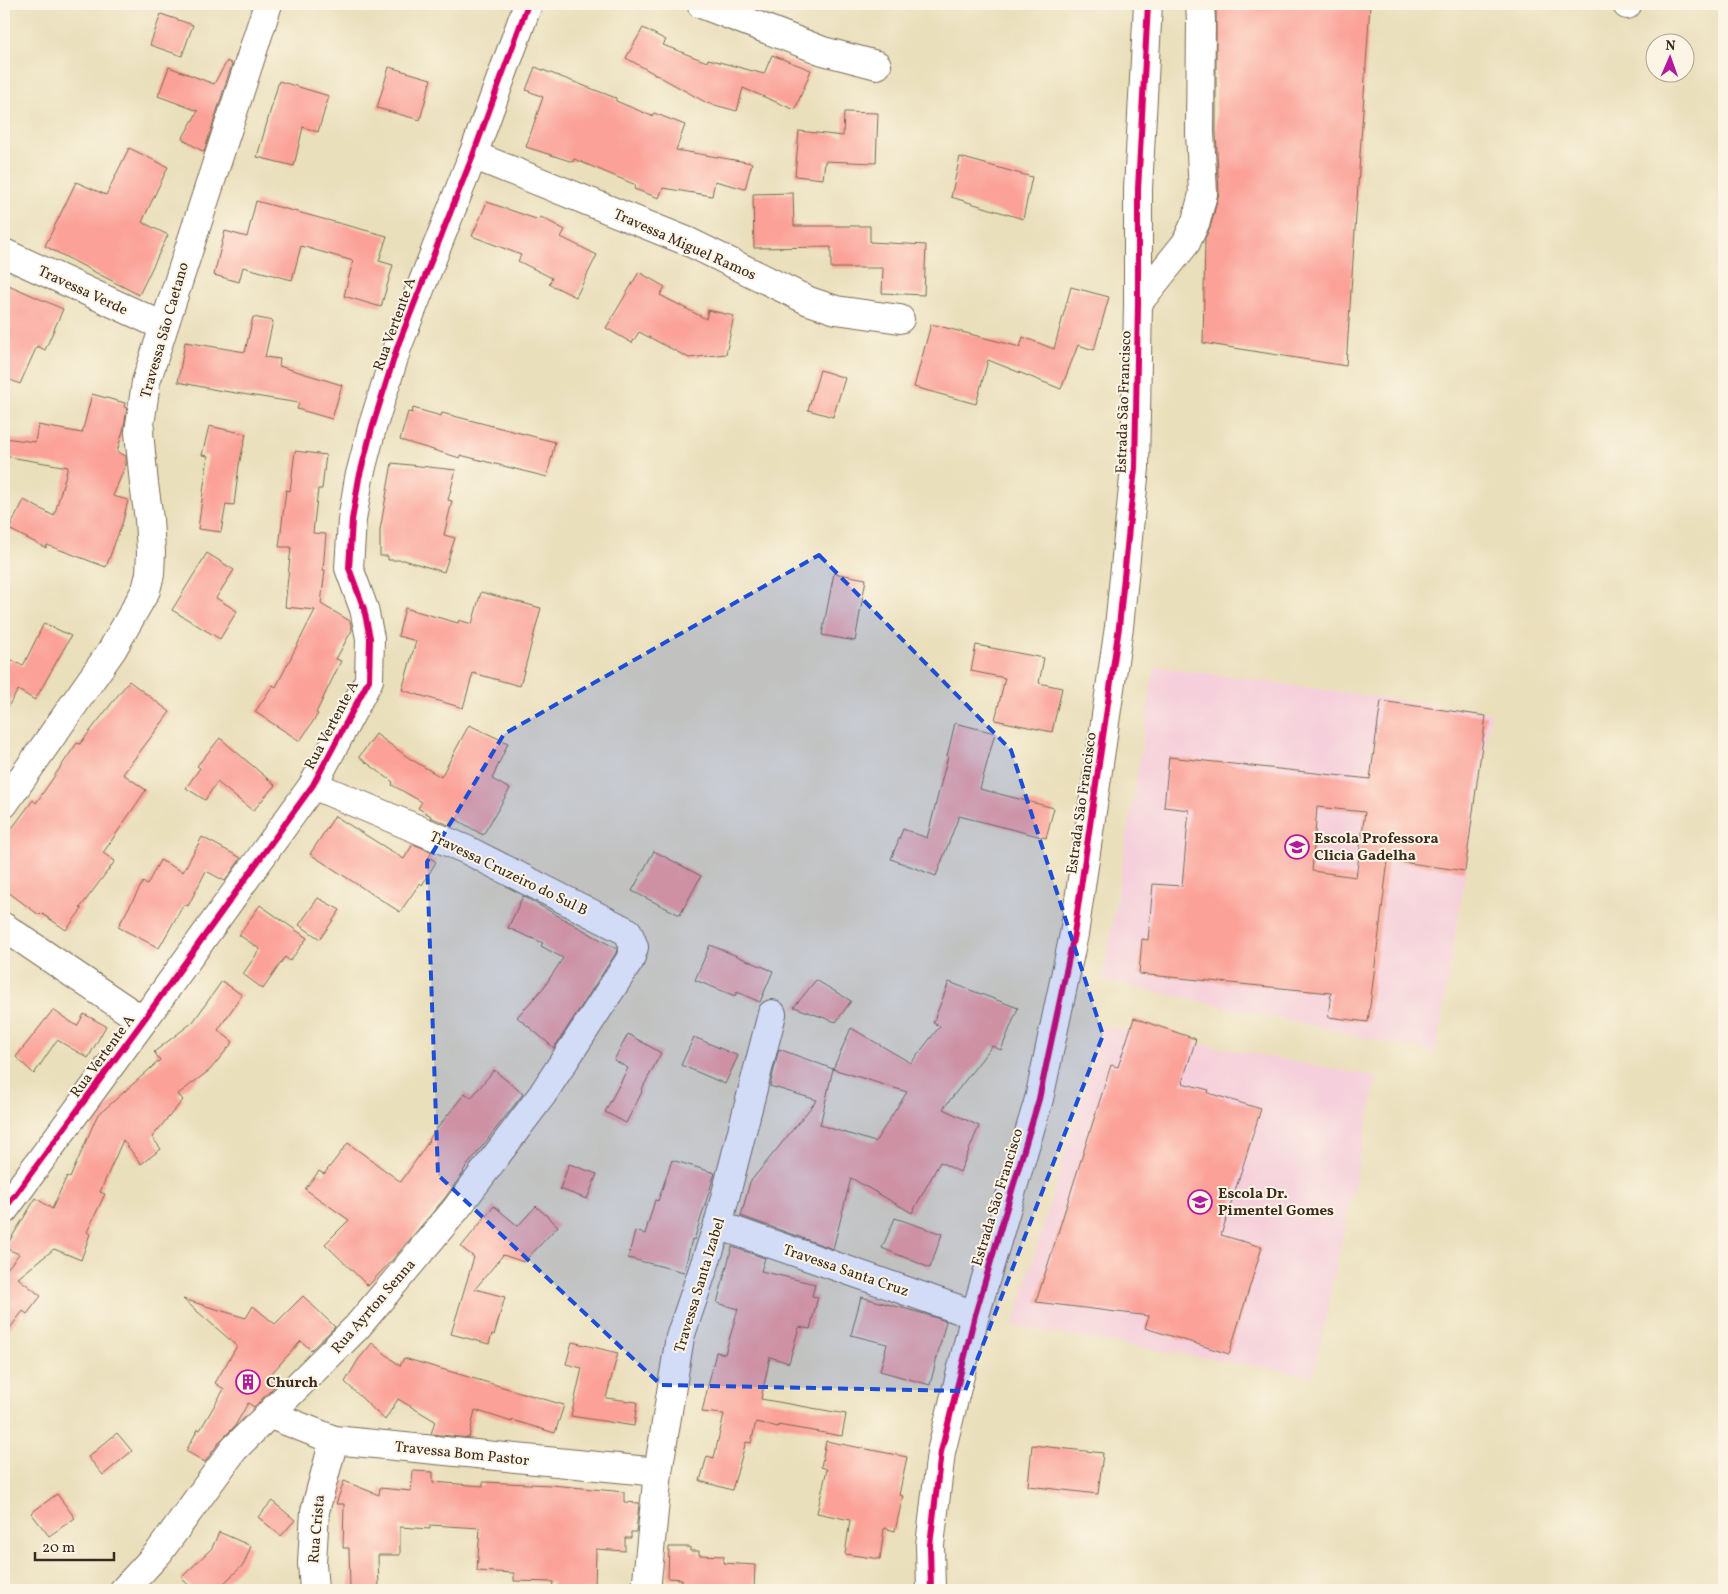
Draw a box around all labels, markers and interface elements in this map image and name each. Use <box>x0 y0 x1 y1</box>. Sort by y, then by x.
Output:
north arrow <box>1646 32 1696 82</box>
text: N <box>1665 37 1676 56</box>
street label: Travessa Miguel Ramos <box>610 204 759 286</box>
street label: Travessa São Caetano <box>136 260 195 401</box>
street label: Travessa Verde <box>34 261 131 321</box>
street label: Rua Vertente A <box>369 274 422 374</box>
street label: Estrada São Francisco <box>1112 330 1137 474</box>
street label: Rua Vertente A <box>300 677 365 774</box>
street label: Estrada São Francisco <box>1062 731 1103 876</box>
street label: Travessa Cruzeiro do Sul B <box>426 827 591 922</box>
place label: Escola Professora Clicia Gadelha <box>1314 829 1439 867</box>
school or university icon: Escola Professora Clicia Gadelha <box>1284 834 1310 860</box>
street label: Rua Vertente A <box>66 1011 141 1103</box>
street label: Estrada São Francisco <box>967 1126 1029 1269</box>
place label: Escola Dr. Pimentel Gomes <box>1218 1184 1334 1222</box>
school or university icon: Escola Dr. Pimentel Gomes <box>1187 1189 1213 1215</box>
street label: Travessa Santa Izabel <box>670 1215 731 1356</box>
street label: Travessa Santa Cruz <box>780 1240 911 1303</box>
street label: Rua Ayrton Senna <box>327 1255 421 1359</box>
building icon: Church <box>235 1369 261 1395</box>
place label: Church <box>266 1373 318 1394</box>
street label: Travessa Bom Pastor <box>393 1437 530 1472</box>
street label: Rua Crista <box>304 1494 331 1564</box>
scale bar <box>35 1529 114 1561</box>
text: 20 m <box>42 1538 75 1559</box>

